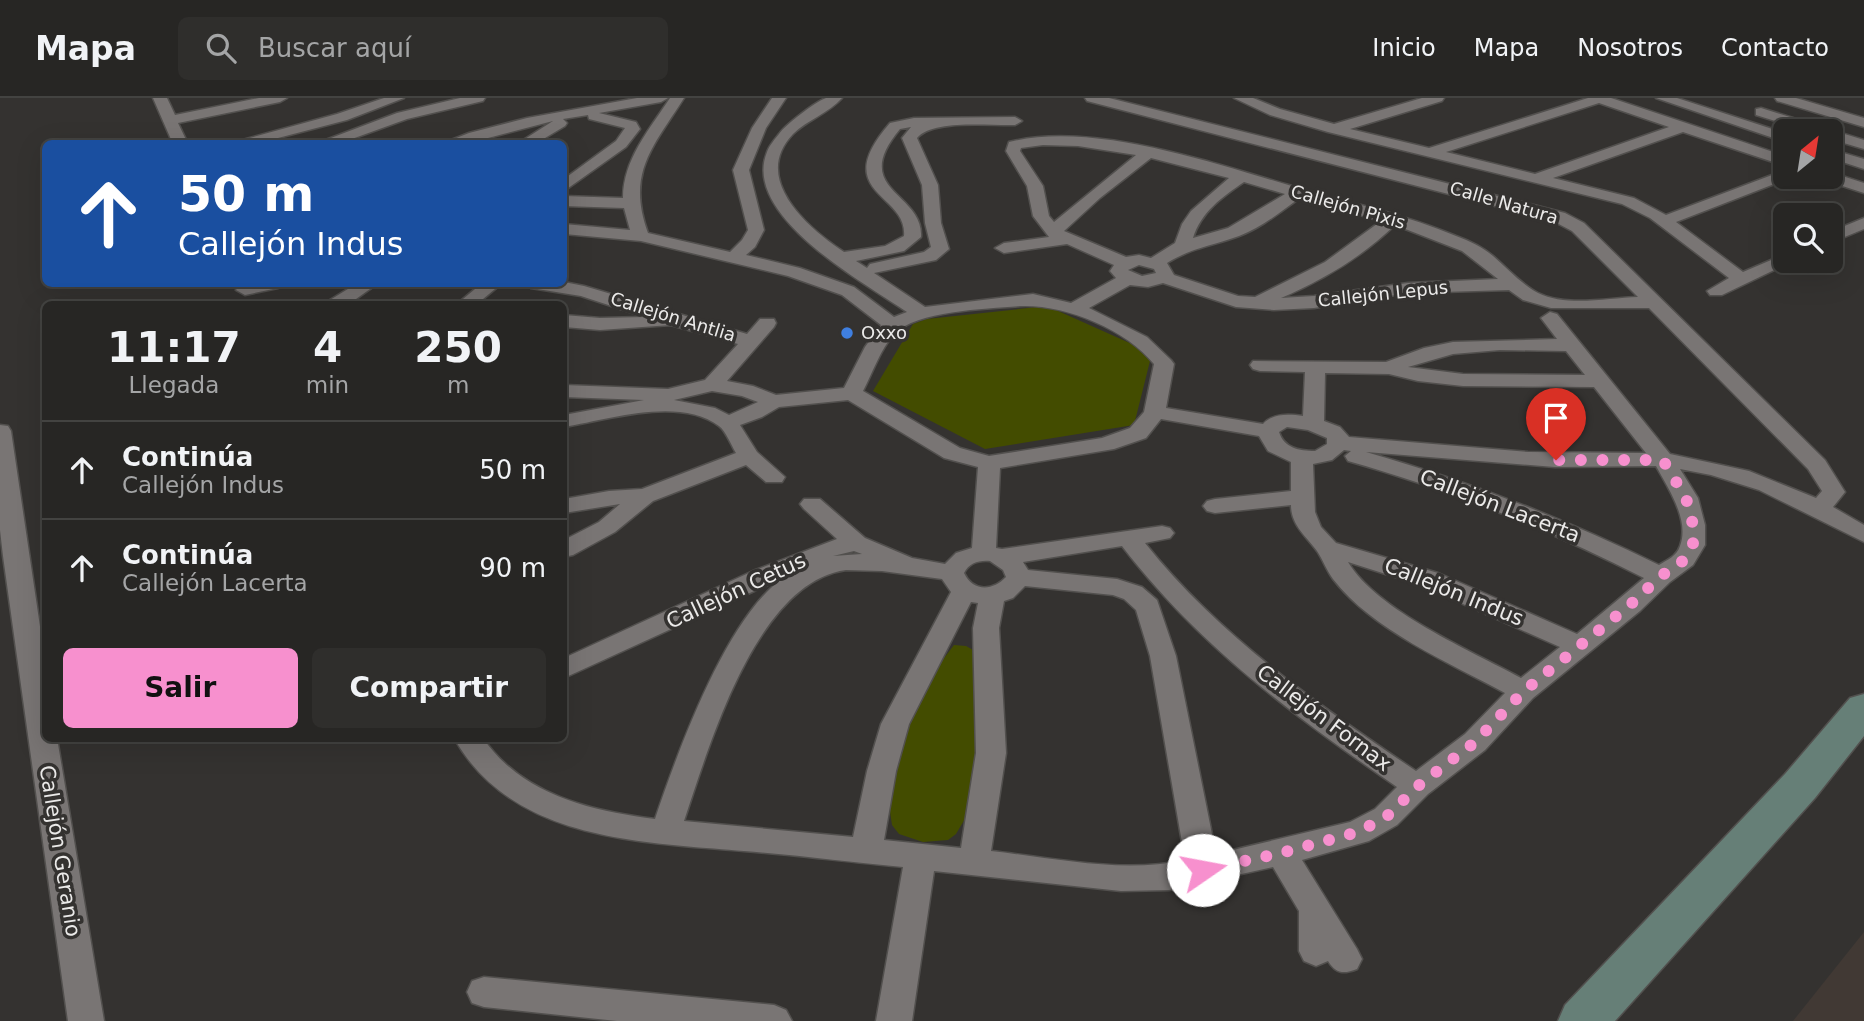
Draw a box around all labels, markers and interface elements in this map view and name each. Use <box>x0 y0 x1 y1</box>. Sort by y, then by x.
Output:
search box <box>178 17 668 80</box>
text: Mapa <box>35 29 136 68</box>
icon: search <box>202 29 240 67</box>
text: Buscar aquí <box>258 33 411 63</box>
text: Inicio <box>1372 34 1436 62</box>
text: Mapa <box>1474 34 1539 62</box>
text: Nosotros <box>1577 34 1683 62</box>
text: Contacto <box>1721 34 1829 62</box>
north arrow <box>1773 119 1843 189</box>
map controls <box>1773 119 1843 273</box>
text: 50 m <box>178 166 314 223</box>
icon: ahead <box>63 168 154 259</box>
street label: Calle Natura <box>1448 177 1561 228</box>
street label: Callejón Pixis <box>1288 180 1408 233</box>
button: search <box>1773 203 1843 273</box>
text: Callejón Indus <box>178 225 403 263</box>
street label: Callejón Lepus <box>1317 276 1449 311</box>
street label: Callejón Antlia <box>608 288 738 346</box>
place label: Oxxo <box>861 322 907 343</box>
text: 11:17 <box>107 323 241 372</box>
text: 4 <box>313 323 342 372</box>
text: 250 <box>414 323 502 372</box>
marker: Oxxo <box>839 325 855 341</box>
text: Llegada <box>129 372 219 398</box>
text: min <box>306 372 349 398</box>
text: m <box>447 372 469 398</box>
pin <box>1526 388 1586 460</box>
icon: arrive <box>1537 399 1575 437</box>
text: Continúa <box>122 442 253 472</box>
icon: ahead <box>63 451 101 489</box>
text: 50 m <box>479 455 546 485</box>
street label: Callejón Lacerta <box>1417 464 1583 548</box>
text: Callejón Indus <box>122 472 284 498</box>
text: Continúa <box>122 540 253 570</box>
street label: Callejón Cetus <box>663 548 809 634</box>
icon: ahead <box>63 549 101 587</box>
text: 90 m <box>479 553 546 583</box>
street label: Callejón Indus <box>1381 553 1527 631</box>
text: Callejón Lacerta <box>122 570 308 596</box>
button: Salir <box>63 648 298 728</box>
button: Compartir <box>312 648 546 728</box>
street label: Callejón Fornax <box>1252 660 1396 776</box>
street label: Callejón Geranio <box>35 763 85 939</box>
position arrow <box>1166 833 1240 907</box>

